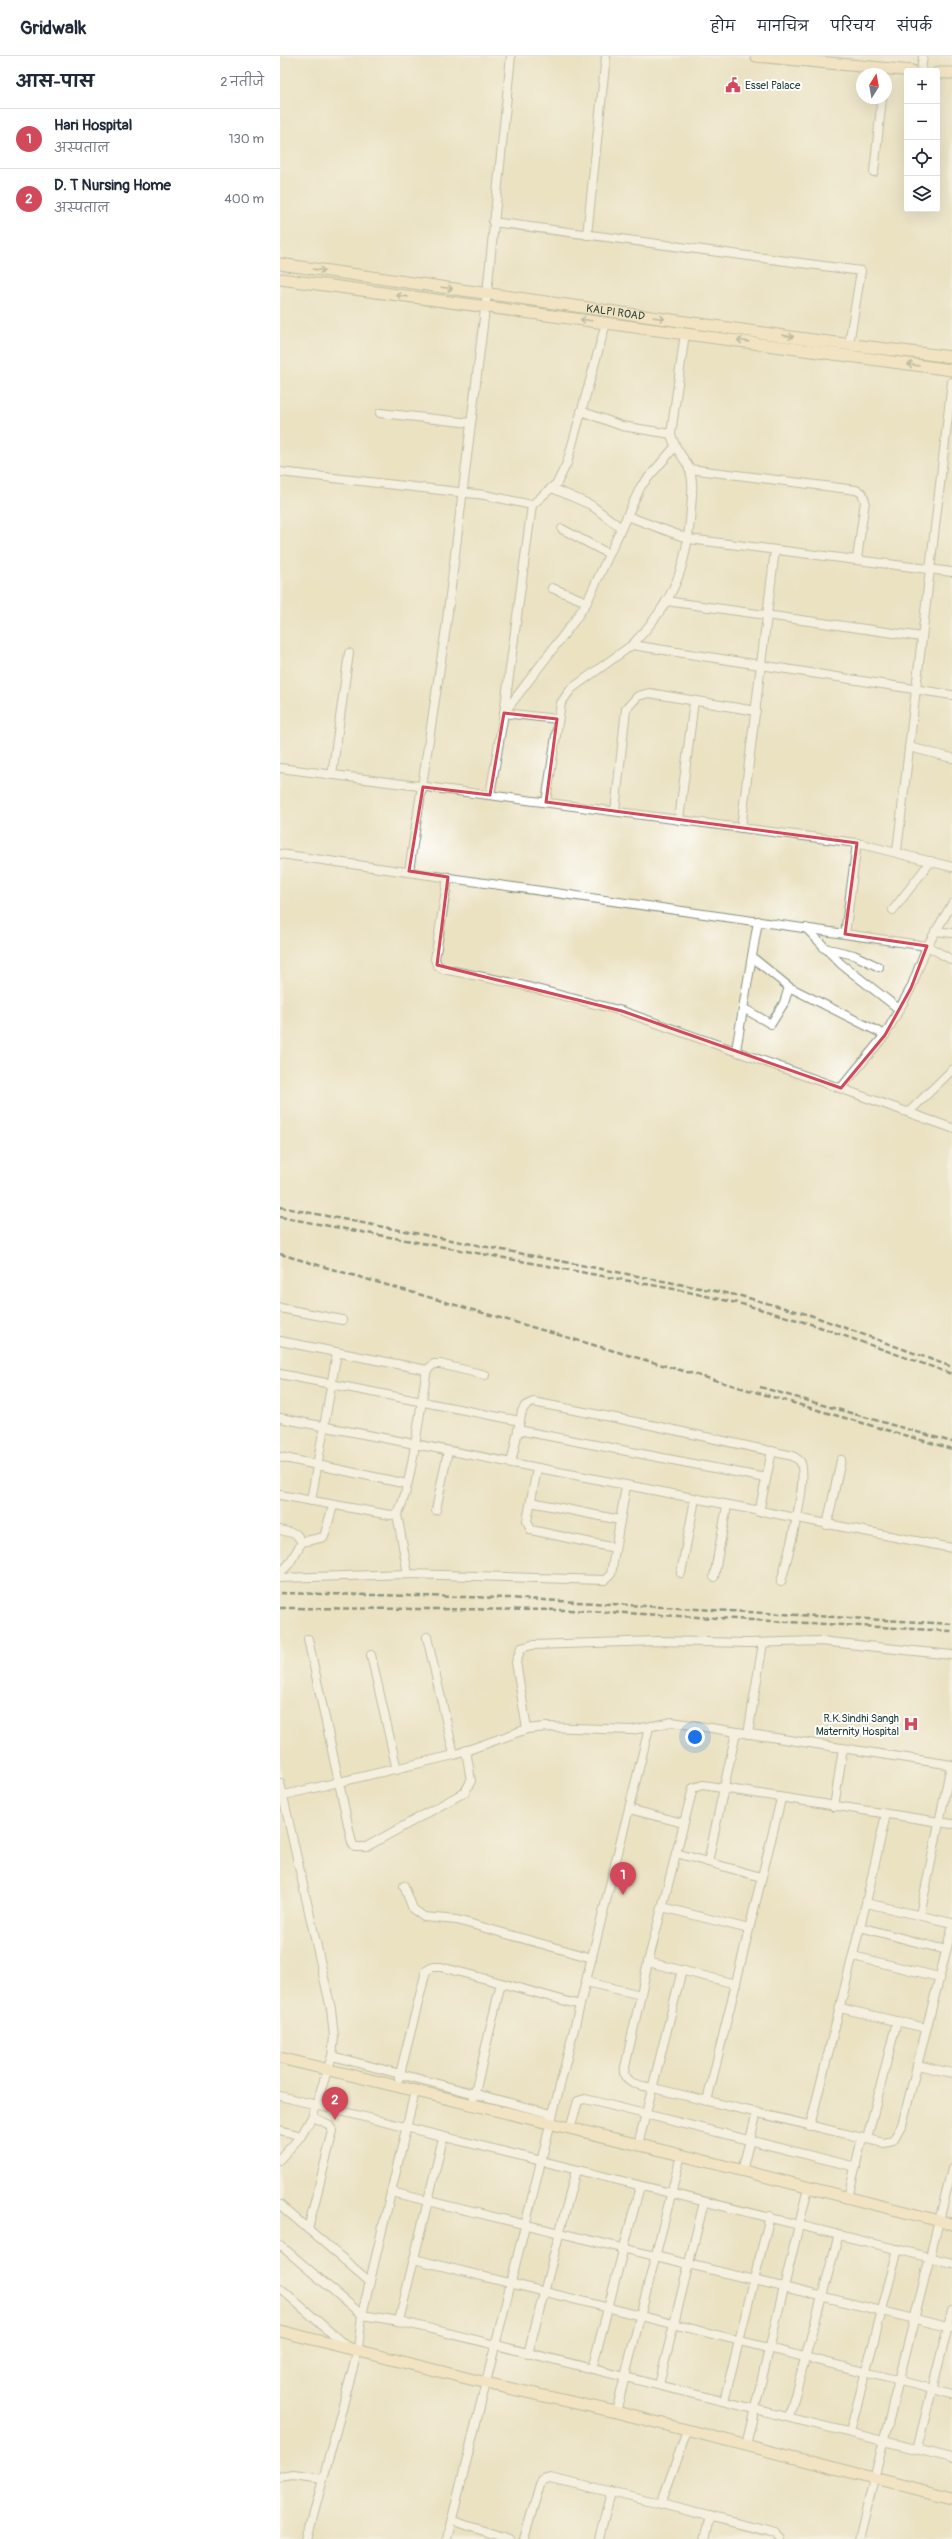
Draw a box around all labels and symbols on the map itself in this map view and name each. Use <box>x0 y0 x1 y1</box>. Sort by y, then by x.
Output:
north arrow <box>856 68 892 104</box>
public building icon: Essel Palace <box>724 76 742 94</box>
place label: Essel Palace <box>745 79 801 92</box>
one-way arrow <box>312 266 325 274</box>
one-way arrow <box>440 284 453 292</box>
one-way arrow <box>396 292 409 300</box>
street label: KALPI ROAD <box>585 302 646 323</box>
one-way arrow <box>652 314 665 322</box>
one-way arrow <box>580 317 593 324</box>
one-way arrow <box>781 332 794 340</box>
one-way arrow <box>737 338 750 345</box>
one-way arrow <box>907 361 920 369</box>
place label: R.K.Sindhi Sangh Maternity Hospital <box>816 1712 899 1738</box>
hospital icon: R.K.Sindhi Sangh Maternity Hospital <box>902 1715 920 1733</box>
your location <box>685 1727 705 1747</box>
pin: 1 <box>610 1862 636 1895</box>
pin: 2 <box>322 2087 348 2120</box>

